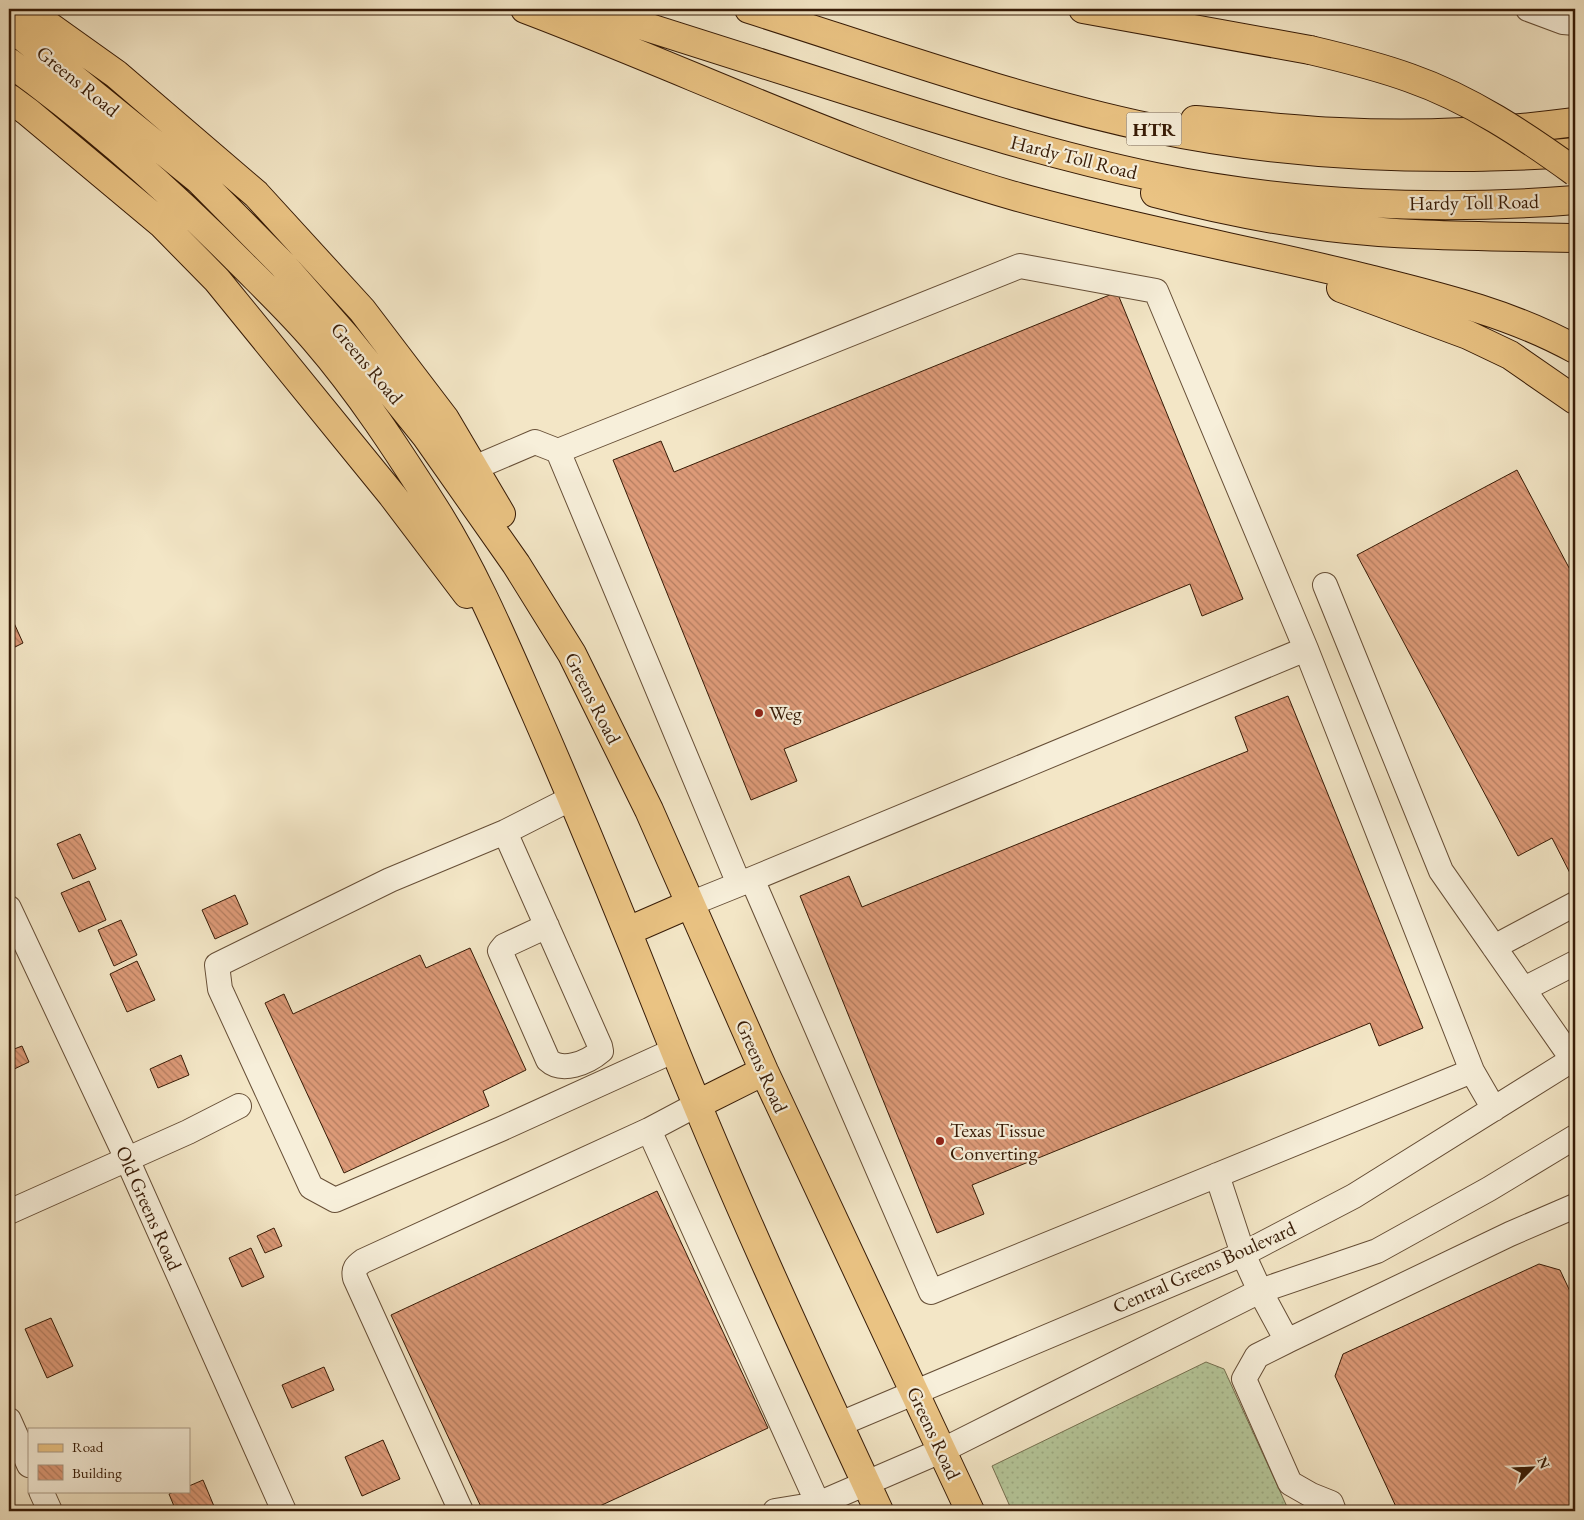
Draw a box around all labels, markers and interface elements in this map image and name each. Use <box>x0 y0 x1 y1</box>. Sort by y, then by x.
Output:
street label: Greens Road <box>31 40 126 123</box>
road number: HTR <box>1126 112 1182 146</box>
street label: Hardy Toll Road <box>1008 129 1141 186</box>
street label: Hardy Toll Road <box>1409 188 1540 216</box>
street label: Greens Road <box>325 317 410 410</box>
street label: Greens Road <box>559 648 628 749</box>
place label: Weg <box>769 700 802 726</box>
marker: Weg <box>753 707 765 719</box>
street label: Greens Road <box>730 1015 794 1118</box>
place label: Texas Tissue Converting <box>950 1117 1045 1166</box>
marker: Texas Tissue Converting <box>934 1135 946 1147</box>
street label: Old Greens Road <box>110 1142 188 1275</box>
street label: Central Greens Boulevard <box>1108 1214 1301 1319</box>
street label: Greens Road <box>901 1382 967 1484</box>
legend <box>28 1428 190 1492</box>
text: Road <box>72 1437 104 1456</box>
north arrow <box>1506 1442 1556 1492</box>
text: N <box>1533 1454 1555 1472</box>
text: Building <box>72 1463 122 1482</box>

